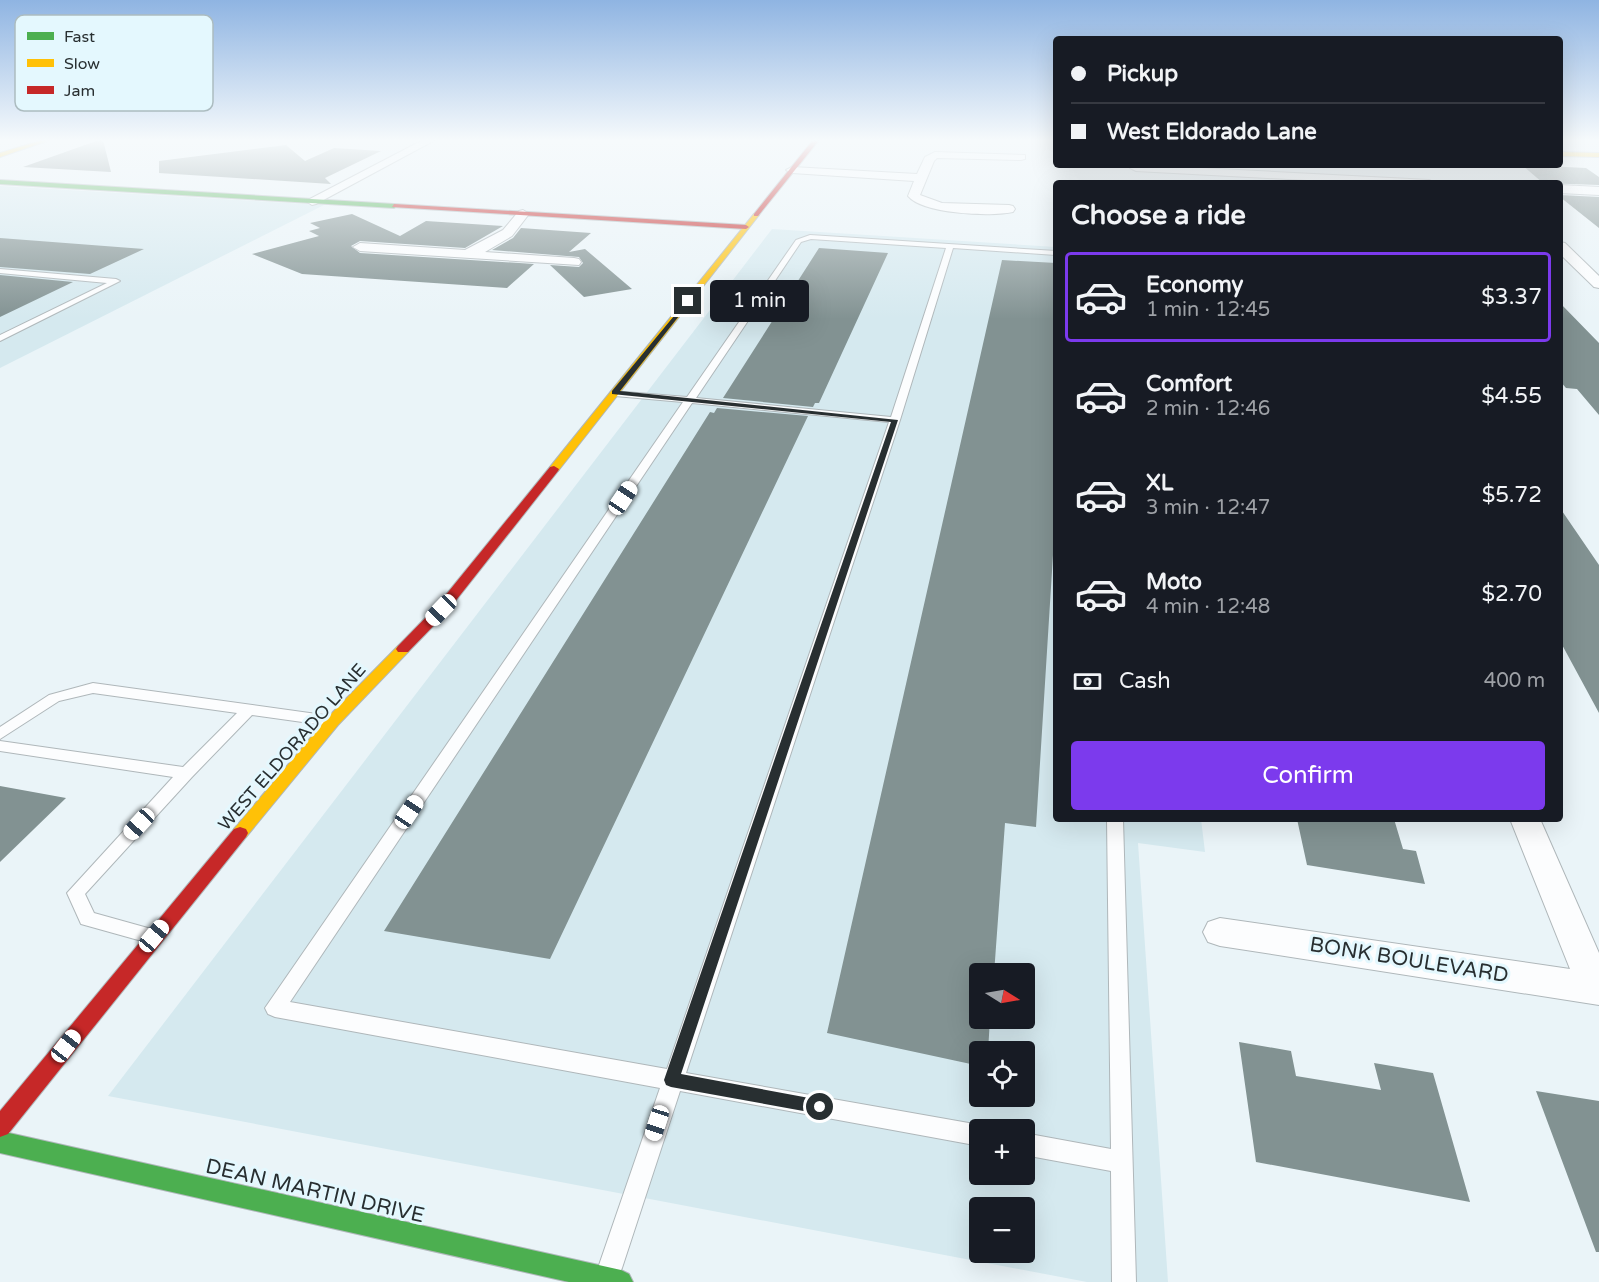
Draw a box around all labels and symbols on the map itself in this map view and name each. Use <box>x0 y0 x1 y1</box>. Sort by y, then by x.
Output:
legend <box>15 15 213 111</box>
text: Fast <box>64 27 95 47</box>
text: Slow <box>64 54 100 74</box>
text: Jam <box>64 81 95 101</box>
callout: 1 min <box>709 280 808 322</box>
route end <box>674 287 701 314</box>
car <box>605 478 641 518</box>
car <box>422 591 460 629</box>
street label: WEST ELDORADO LANE <box>213 659 371 835</box>
car <box>391 792 427 832</box>
car <box>120 805 158 843</box>
car <box>136 916 172 956</box>
street label: BONK BOULEVARD <box>1308 932 1510 988</box>
north arrow <box>969 963 1035 1029</box>
car <box>48 1026 84 1066</box>
route start <box>806 1093 833 1120</box>
car <box>643 1103 671 1143</box>
street label: DEAN MARTIN DRIVE <box>203 1154 427 1228</box>

